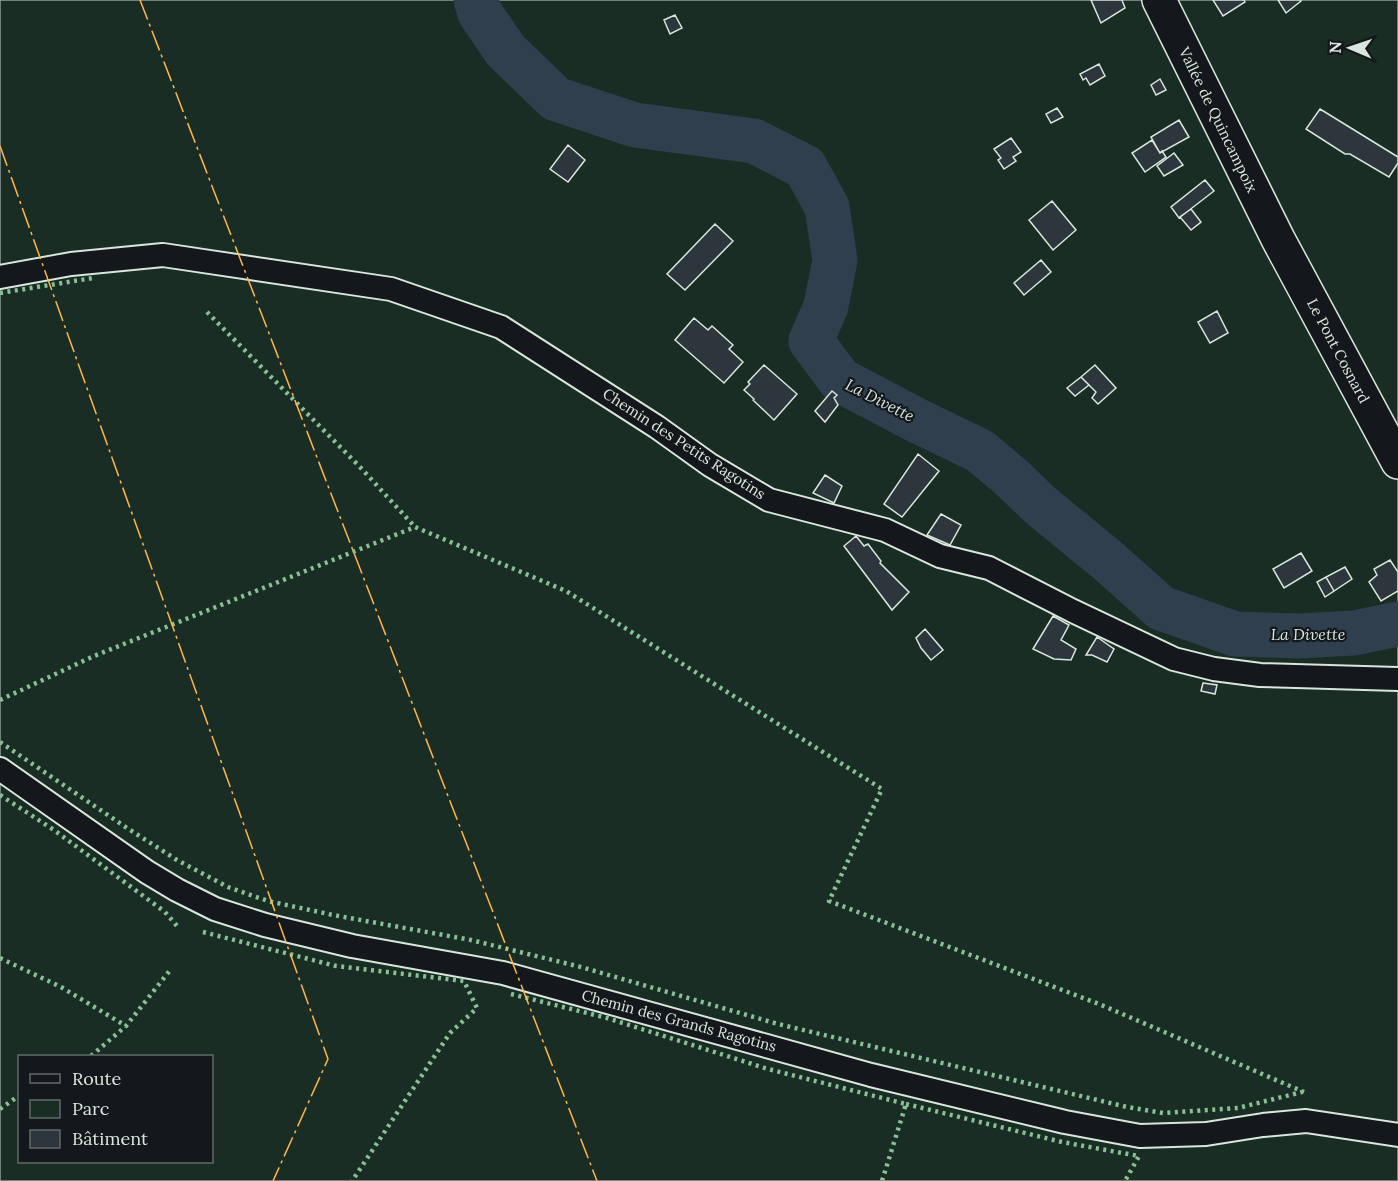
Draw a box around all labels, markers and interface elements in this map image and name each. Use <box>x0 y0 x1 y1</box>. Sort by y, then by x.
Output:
north arrow <box>1320 18 1380 78</box>
text: N <box>1325 41 1345 54</box>
street label: Vallée de Quincampoix <box>1174 43 1262 196</box>
street label: Le Pont Cosnard <box>1303 295 1374 406</box>
water label: La Divette <box>842 374 918 426</box>
street label: Chemin des Petits Ragotins <box>599 384 769 503</box>
water label: La Divette <box>1271 624 1346 644</box>
street label: Chemin des Grands Ragotins <box>580 985 779 1056</box>
legend <box>18 1055 213 1163</box>
text: Route <box>72 1067 121 1090</box>
text: Parc <box>72 1097 109 1120</box>
text: Bâtiment <box>72 1127 148 1150</box>

